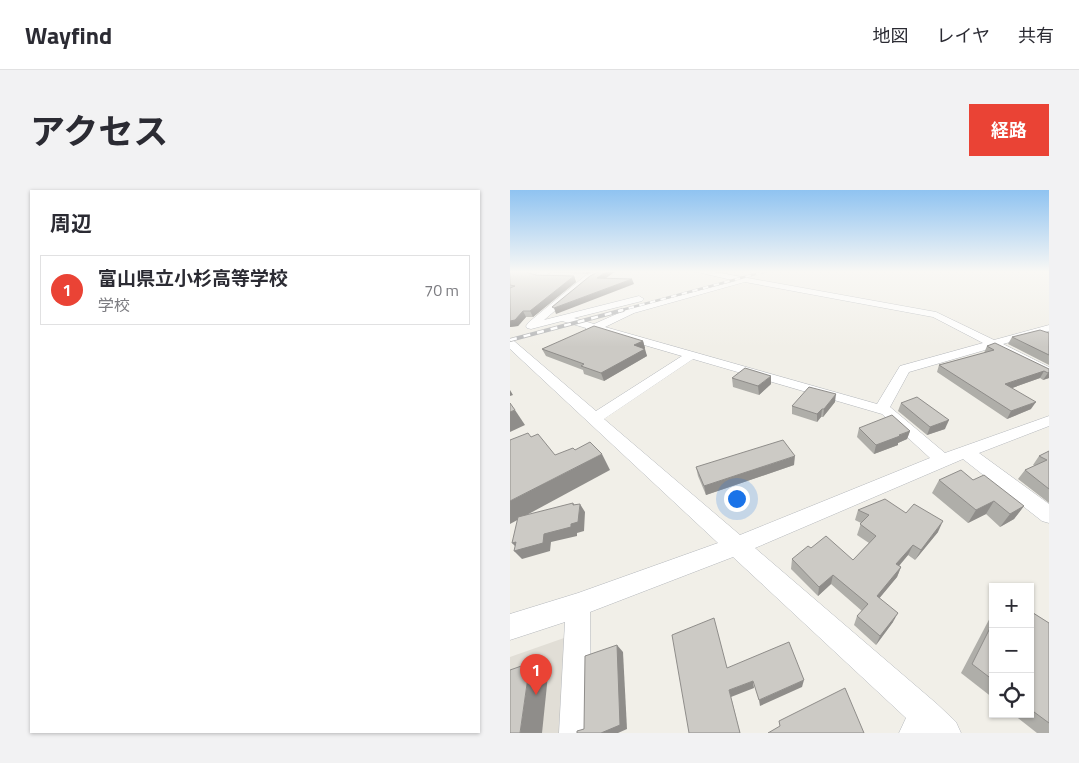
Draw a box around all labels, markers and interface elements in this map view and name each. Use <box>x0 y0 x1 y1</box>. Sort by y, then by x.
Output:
text: Wayfind <box>25 17 112 53</box>
text: 地図 <box>873 22 909 49</box>
text: レイヤ <box>937 22 990 49</box>
text: 共有 <box>1018 22 1054 49</box>
text: アクセス <box>30 104 168 158</box>
button: 経路 <box>969 104 1049 156</box>
text: 周辺 <box>50 207 92 239</box>
text: 富山県立小杉高等学校 <box>98 263 288 292</box>
text: 1 <box>63 278 71 302</box>
text: 70 m <box>424 278 459 302</box>
text: 学校 <box>98 293 130 317</box>
your location <box>724 486 750 512</box>
map controls <box>989 583 1034 718</box>
button: + <box>989 583 1034 628</box>
button: − <box>989 628 1034 673</box>
pin: 1 <box>520 654 552 695</box>
button: locate <box>989 673 1034 718</box>

